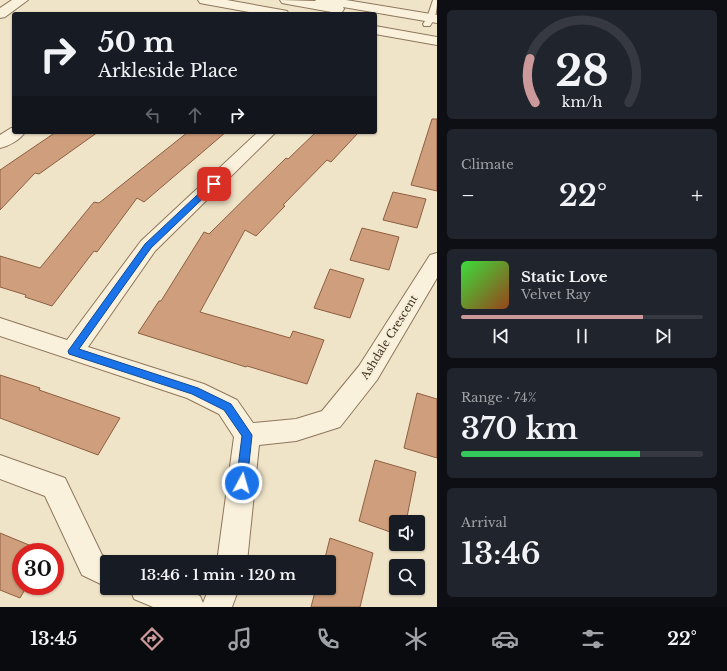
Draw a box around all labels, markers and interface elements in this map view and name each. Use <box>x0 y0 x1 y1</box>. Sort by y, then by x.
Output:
text: 50 m <box>98 25 174 60</box>
icon: right <box>32 28 84 80</box>
text: 28 <box>555 46 609 97</box>
text: Arkleside Place <box>98 60 238 82</box>
text: km/h <box>562 92 602 110</box>
icon: left <box>142 104 164 126</box>
icon: ahead <box>184 104 206 126</box>
icon: right <box>226 104 248 126</box>
text: Climate <box>461 156 514 173</box>
pin <box>197 167 231 201</box>
icon: arrive <box>203 173 225 195</box>
text: 22° <box>559 177 607 214</box>
text: − <box>461 182 475 209</box>
text: + <box>691 182 703 209</box>
text: Static Love <box>521 267 607 286</box>
text: Velvet Ray <box>521 286 591 303</box>
street label: Ashdale Crescent <box>357 292 421 383</box>
icon: previous <box>490 325 512 347</box>
icon: pause <box>571 325 593 347</box>
icon: next <box>652 325 674 347</box>
text: Range · 74% <box>461 389 536 406</box>
text: 370 km <box>461 410 578 447</box>
position arrow <box>221 462 263 504</box>
text: Arrival <box>461 514 507 531</box>
map controls <box>389 515 425 595</box>
button: sound <box>389 515 425 551</box>
text: 13:46 <box>461 535 541 572</box>
speed limit sign: 30 <box>12 543 64 595</box>
button: search <box>389 559 425 595</box>
text: 13:46 · 1 min · 120 m <box>140 565 296 584</box>
icon: directions <box>138 625 166 653</box>
icon: music <box>226 625 254 653</box>
icon: phone <box>314 625 342 653</box>
icon: climate <box>402 625 430 653</box>
icon: car <box>491 625 519 653</box>
icon: filters <box>579 625 607 653</box>
text: 13:45 <box>30 628 77 650</box>
text: 22° <box>667 628 697 650</box>

